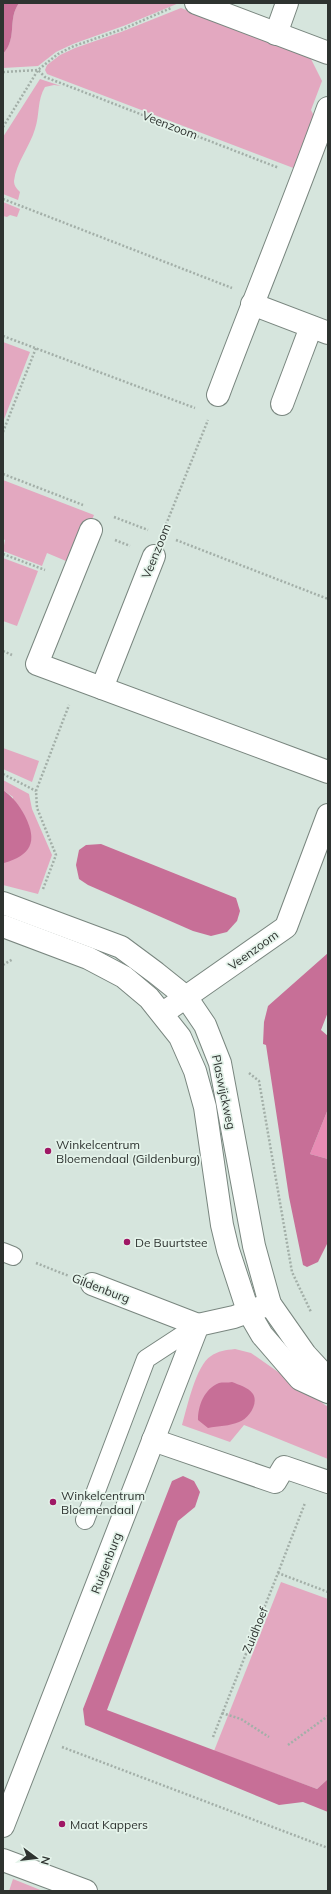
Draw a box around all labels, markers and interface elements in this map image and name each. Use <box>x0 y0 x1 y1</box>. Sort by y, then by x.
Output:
street label: Veenzoom <box>140 108 200 142</box>
street label: Veenzoom <box>138 521 174 581</box>
street label: Veenzoom <box>225 927 281 973</box>
street label: Plaswijckweg <box>209 1053 239 1131</box>
place label: Winkelcentrum Bloemendaal (Gildenburg) <box>56 1137 201 1166</box>
marker: Winkelcentrum Bloemendaal (Gildenburg) <box>43 1146 53 1156</box>
place label: De Buurtstee <box>135 1235 208 1250</box>
marker: De Buurtstee <box>122 1237 132 1247</box>
street label: Gildenburg <box>70 1270 132 1306</box>
place label: Winkelcentrum Bloemendaal <box>61 1488 145 1517</box>
marker: Winkelcentrum Bloemendaal <box>48 1497 58 1507</box>
street label: Ruigenburg <box>87 1530 125 1596</box>
street label: Zuidhoef <box>239 1604 271 1655</box>
place label: Maat Kappers <box>70 1817 148 1832</box>
marker: Maat Kappers <box>57 1819 67 1829</box>
north arrow <box>16 1838 56 1878</box>
text: N <box>38 1855 53 1866</box>

